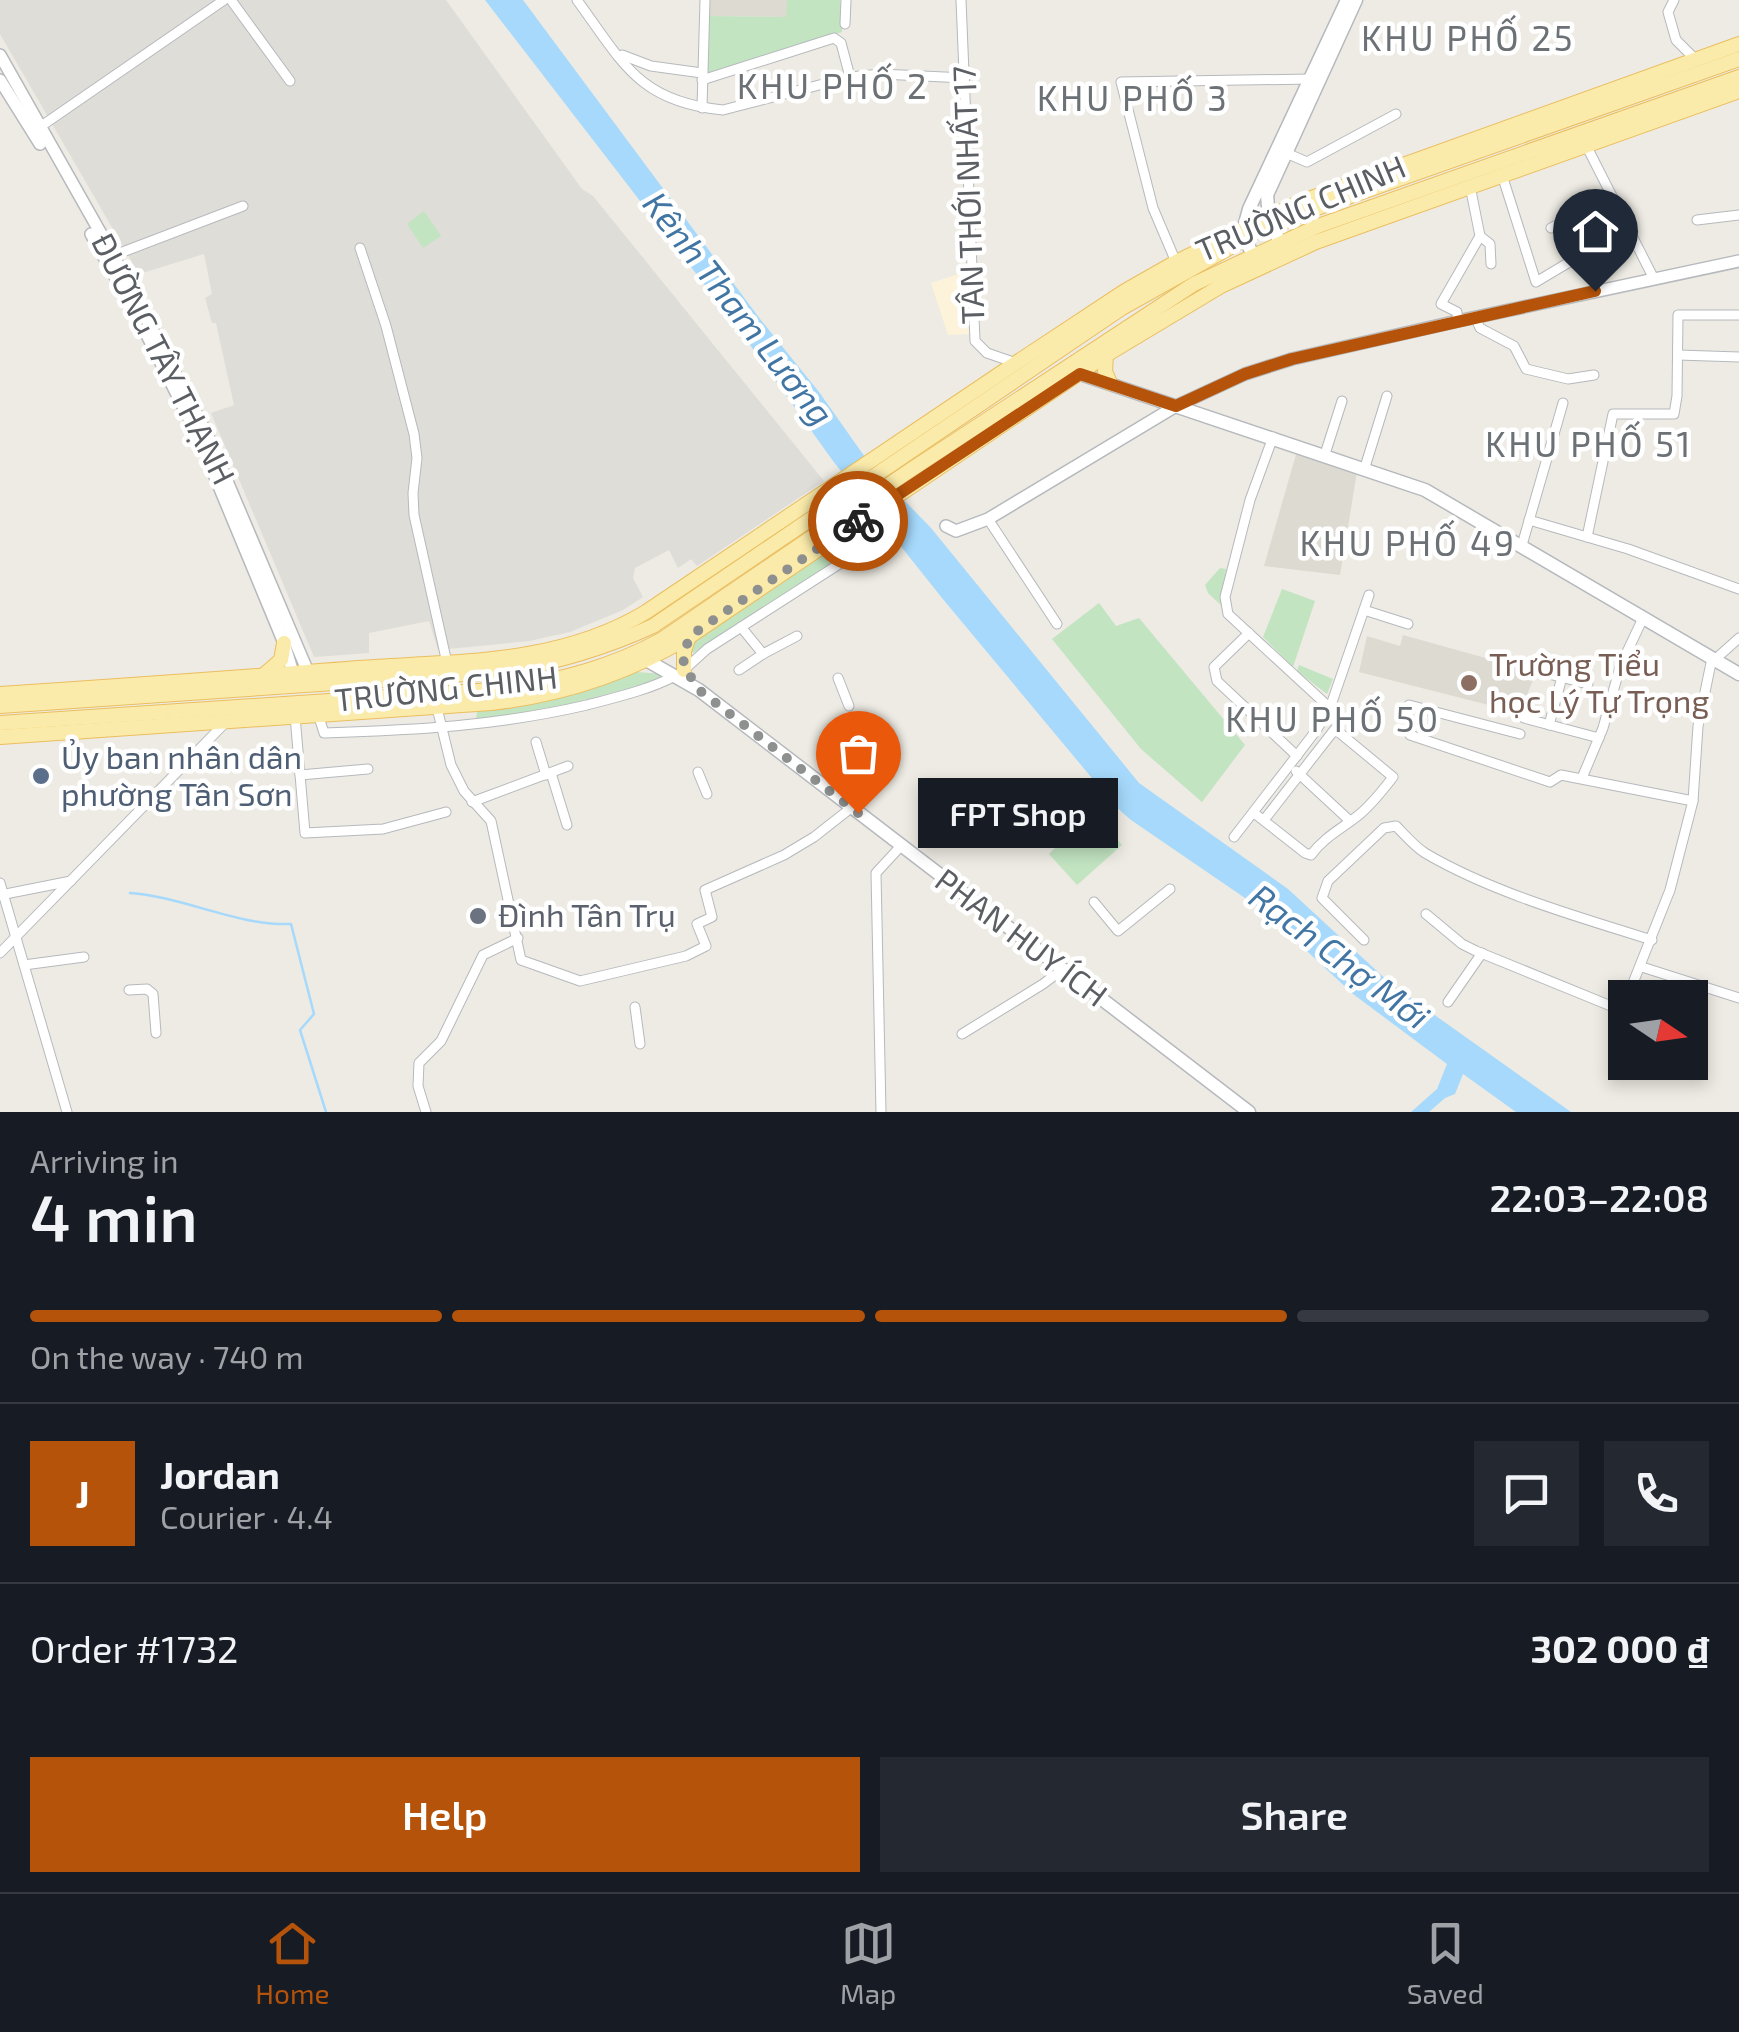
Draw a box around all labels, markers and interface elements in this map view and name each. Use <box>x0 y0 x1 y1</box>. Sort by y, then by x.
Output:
district label: KHU PHỐ 25 <box>1361 14 1575 58</box>
district label: KHU PHỐ 2 <box>737 62 929 106</box>
street label: TÂN THỚI NHẤT 17 <box>944 65 991 325</box>
district label: KHU PHỐ 3 <box>1037 74 1229 118</box>
street label: TRƯỜNG CHINH <box>1190 146 1411 268</box>
water label: Kênh Tham Lương <box>635 183 844 433</box>
pin <box>1553 189 1638 292</box>
icon: home <box>1568 204 1623 259</box>
street label: ĐƯỜNG TÂY THẠNH <box>85 226 244 490</box>
district label: KHU PHỐ 51 <box>1485 420 1693 464</box>
courier <box>808 471 908 571</box>
icon: bike <box>831 494 886 549</box>
district label: KHU PHỐ 49 <box>1300 519 1516 563</box>
place label: Trường Tiểu học Lý Tự Trọng <box>1489 644 1709 719</box>
street label: TRƯỜNG CHINH <box>333 656 559 718</box>
marker: Trường Tiểu học Lý Tự Trọng <box>1458 672 1480 694</box>
district label: KHU PHỐ 50 <box>1225 695 1441 739</box>
pin <box>816 711 901 814</box>
icon: bag <box>831 726 886 781</box>
place label: Ủy ban nhân dân phường Tân Sơn <box>61 737 302 812</box>
marker: Ủy ban nhân dân phường Tân Sơn <box>30 765 52 787</box>
callout: FPT Shop <box>918 778 1118 848</box>
text: FPT Shop <box>949 794 1087 832</box>
street label: PHAN HUY ÍCH <box>929 860 1116 1013</box>
water label: Rạch Chợ Mới <box>1242 874 1438 1037</box>
place label: Đình Tân Trụ <box>498 895 676 933</box>
marker: Đình Tân Trụ <box>467 905 489 927</box>
north arrow <box>1608 980 1708 1080</box>
map controls <box>1608 980 1708 1080</box>
text: Arriving in <box>30 1141 179 1179</box>
text: 22:03–22:08 <box>1489 1174 1709 1220</box>
text: 4 min <box>30 1177 198 1255</box>
text: On the way · 740 m <box>30 1337 303 1375</box>
button: chat <box>1474 1441 1579 1546</box>
button: phone <box>1604 1441 1709 1546</box>
text: Jordan <box>160 1451 280 1497</box>
text: J <box>75 1470 90 1516</box>
text: Courier · 4.4 <box>160 1497 333 1535</box>
text: Order #1732 <box>30 1625 238 1671</box>
text: 302 000 ₫ <box>1531 1625 1709 1671</box>
button: Help <box>30 1757 860 1872</box>
button: Share <box>880 1757 1709 1872</box>
tab: Home <box>255 1916 329 2010</box>
tab: Map <box>840 1916 896 2010</box>
tab: Saved <box>1407 1916 1484 2010</box>

